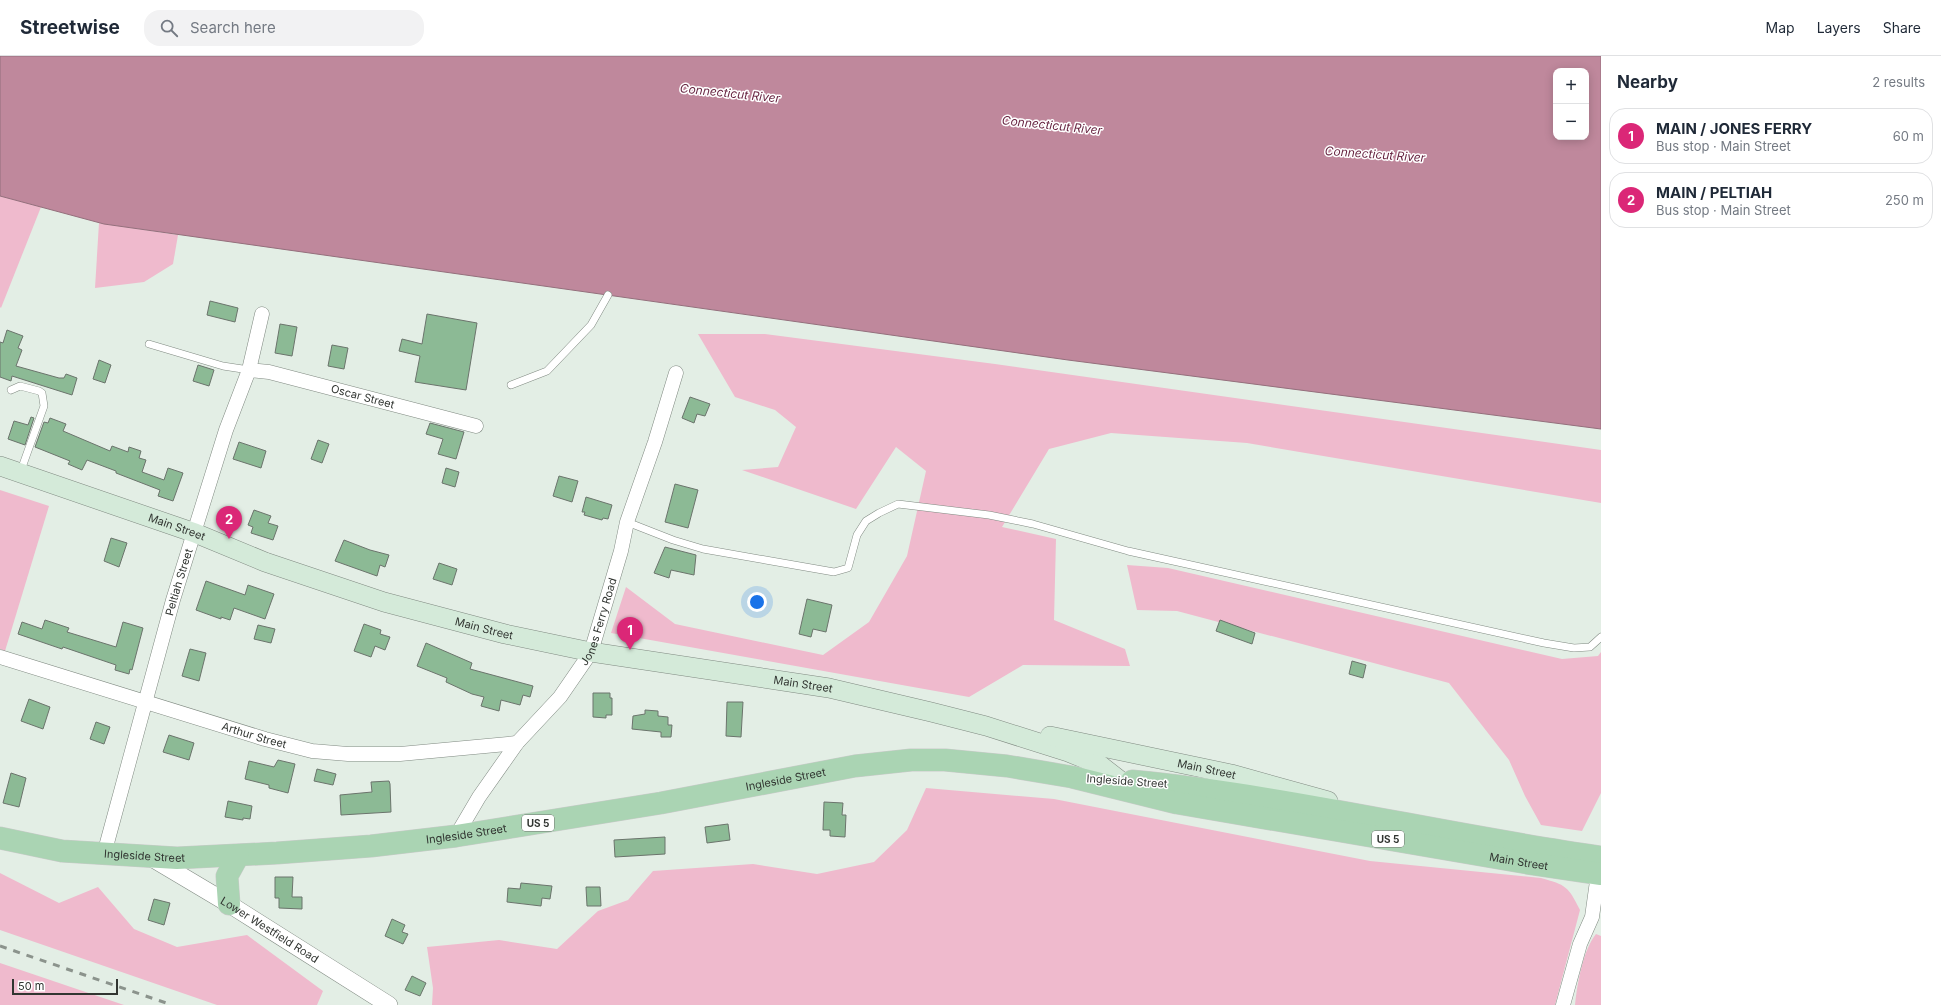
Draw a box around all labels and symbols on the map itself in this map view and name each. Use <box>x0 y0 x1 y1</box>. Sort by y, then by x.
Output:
water label: Connecticut River <box>679 80 781 106</box>
water label: Connecticut River <box>1001 112 1103 138</box>
water label: Connecticut River <box>1324 143 1426 165</box>
street label: Oscar Street <box>329 381 396 412</box>
pin: 2 <box>216 506 242 539</box>
street label: Main Street <box>146 510 208 544</box>
street label: Peltiah Street <box>162 546 196 617</box>
street label: Jones Ferry Road <box>577 576 620 668</box>
your location <box>747 592 767 612</box>
street label: Main Street <box>454 614 515 643</box>
pin: 1 <box>617 617 643 650</box>
street label: Main Street <box>773 673 834 696</box>
street label: Arthur Street <box>220 719 288 751</box>
street label: Main Street <box>1176 756 1238 782</box>
street label: Ingleside Street <box>744 765 827 794</box>
street label: Ingleside Street <box>1086 771 1168 791</box>
road number: US 5 <box>522 815 554 831</box>
street label: Ingleside Street <box>425 821 508 846</box>
road number: US 5 <box>1372 831 1404 847</box>
street label: Ingleside Street <box>104 847 186 865</box>
street label: Main Street <box>1488 850 1549 873</box>
street label: Lower Westfield Road <box>218 894 321 966</box>
scale bar <box>12 977 118 996</box>

